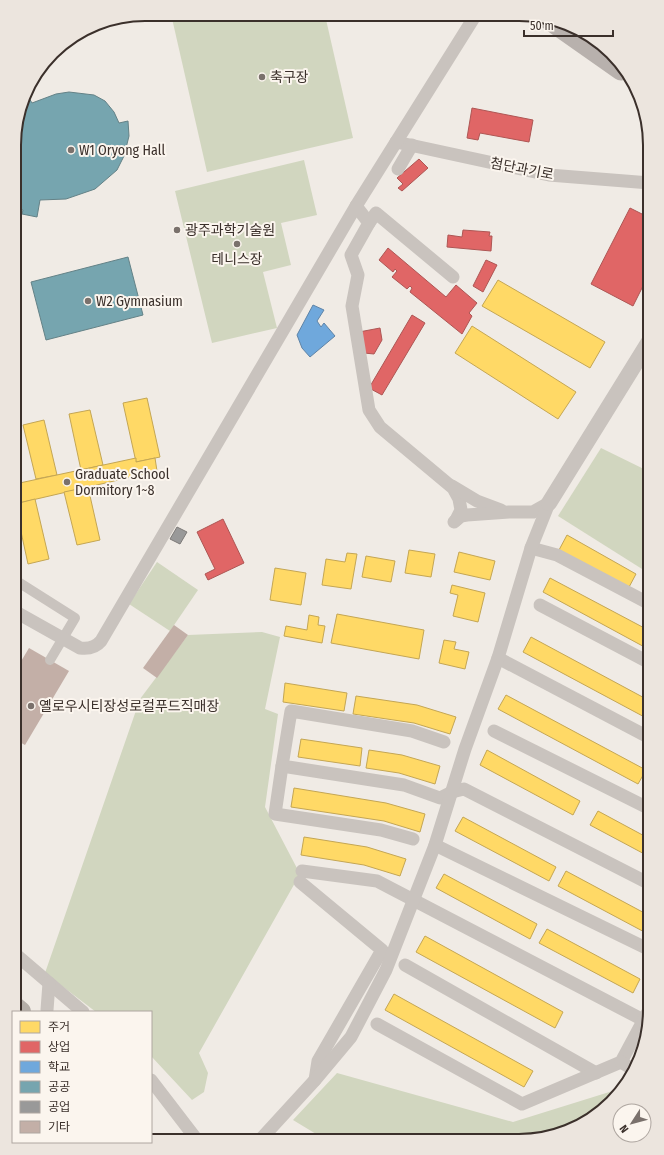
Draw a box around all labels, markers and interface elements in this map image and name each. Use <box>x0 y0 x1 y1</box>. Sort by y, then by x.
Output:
scale bar <box>524 12 613 38</box>
text: 50 m <box>530 19 554 33</box>
place label: 축구장 <box>270 69 309 86</box>
marker: 축구장 <box>257 72 267 82</box>
place label: W1 Oryong Hall <box>79 142 165 159</box>
marker: W1 Oryong Hall <box>66 145 76 155</box>
street label: 첨단과기로 <box>489 155 555 184</box>
place label: 광주과학기술원 <box>185 222 275 239</box>
marker: 광주과학기술원 <box>172 225 182 235</box>
marker: 테니스장 <box>232 239 242 249</box>
place label: 테니스장 <box>211 251 263 268</box>
place label: W2 Gymnasium <box>96 293 183 310</box>
marker: W2 Gymnasium <box>83 296 93 306</box>
place label: Graduate School Dormitory 1~8 <box>75 466 170 499</box>
marker: Graduate School Dormitory 1~8 <box>62 477 72 487</box>
place label: 옐로우시티장성로컬푸드직매장 <box>39 698 219 715</box>
marker: 옐로우시티장성로컬푸드직매장 <box>26 701 36 711</box>
legend <box>12 1011 152 1143</box>
text: 주거 <box>48 1020 70 1034</box>
text: 상업 <box>48 1040 70 1054</box>
text: 학교 <box>48 1060 70 1074</box>
text: 공공 <box>48 1080 70 1094</box>
text: 공업 <box>48 1100 70 1114</box>
north arrow <box>612 1103 652 1143</box>
text: 기타 <box>48 1120 70 1134</box>
text: N <box>617 1122 632 1135</box>

